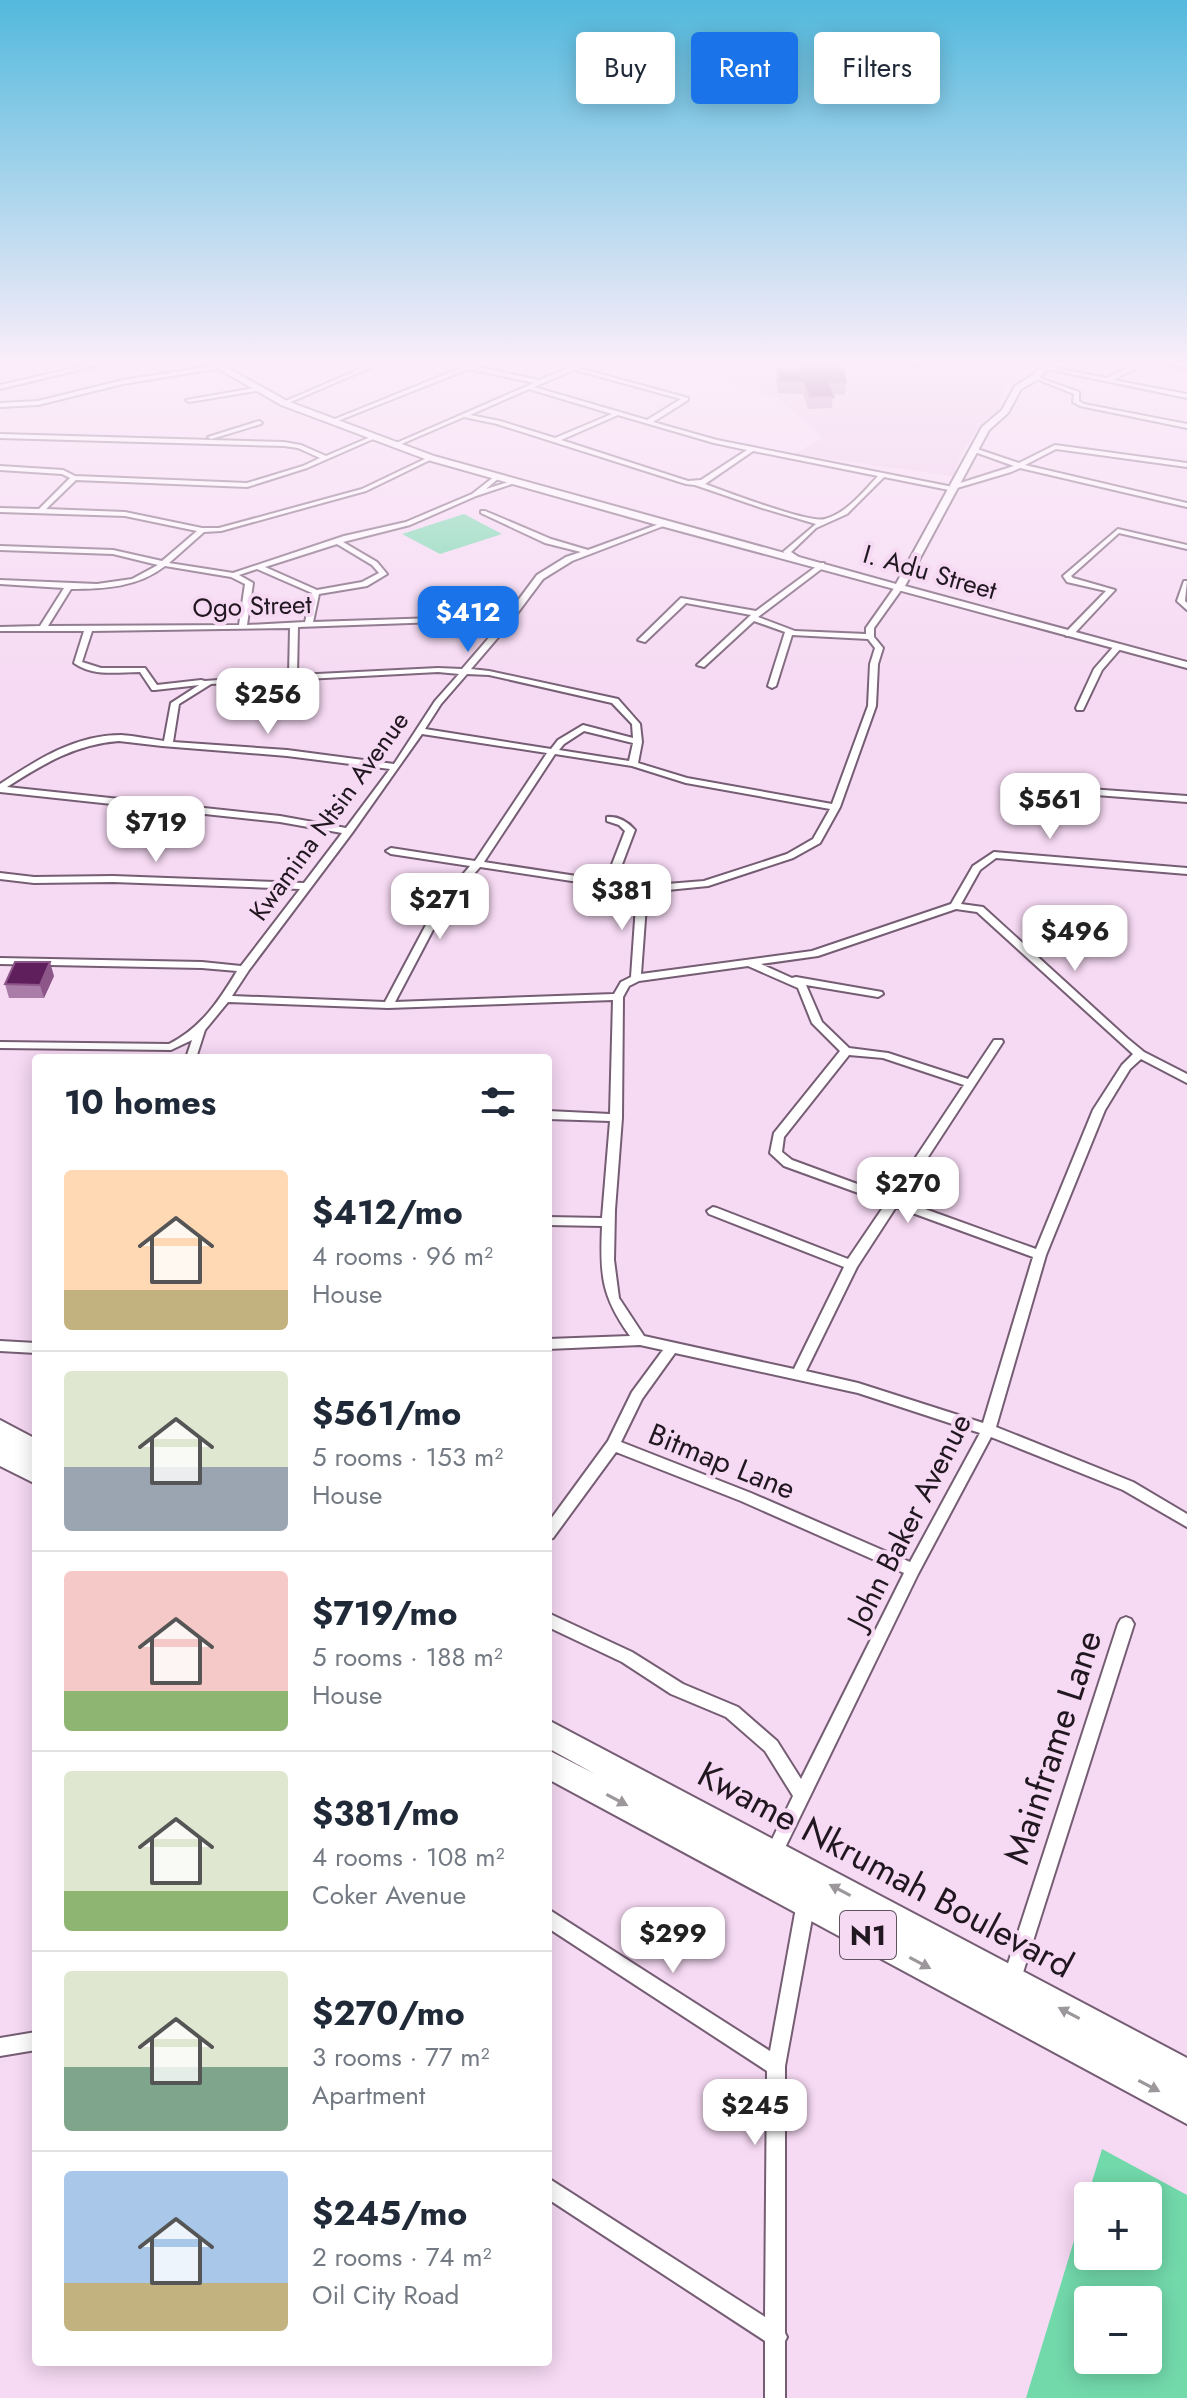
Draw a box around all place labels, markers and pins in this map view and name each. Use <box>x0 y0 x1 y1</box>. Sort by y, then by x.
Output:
pin: $412 <box>421 586 515 654</box>
pin: $256 <box>221 668 315 736</box>
pin: $561 <box>1003 773 1097 841</box>
pin: $719 <box>109 796 203 864</box>
pin: $381 <box>575 864 669 932</box>
pin: $271 <box>393 873 487 941</box>
pin: $496 <box>1028 905 1122 973</box>
pin: $270 <box>861 1157 955 1225</box>
pin: $299 <box>626 1907 720 1975</box>
pin: $245 <box>708 2079 802 2147</box>

